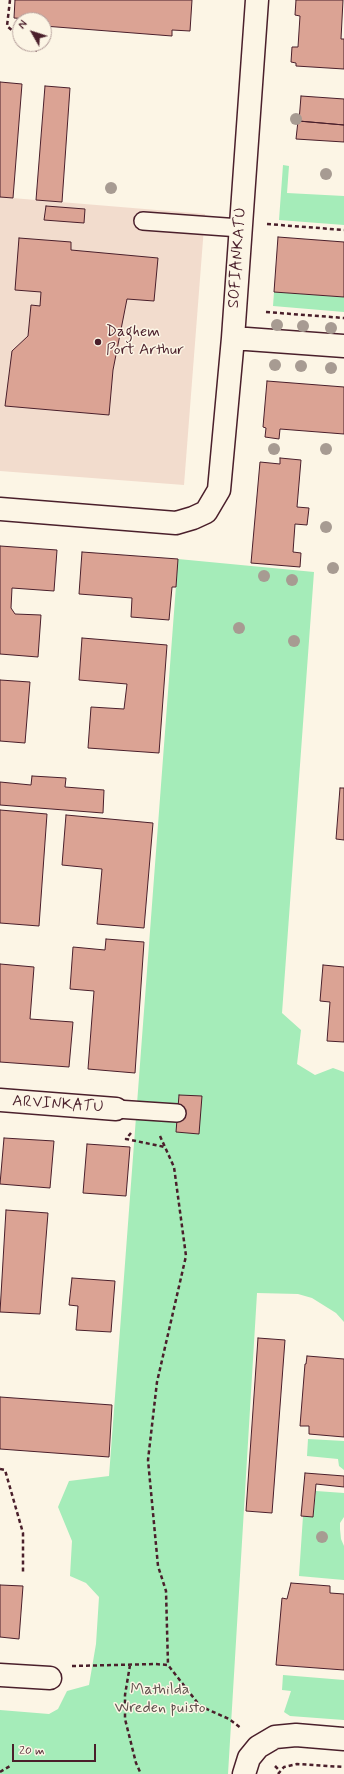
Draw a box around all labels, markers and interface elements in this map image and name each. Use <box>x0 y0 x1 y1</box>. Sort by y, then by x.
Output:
north arrow <box>12 12 52 52</box>
text: N <box>16 18 31 32</box>
street label: SOFIANKATU <box>225 207 251 309</box>
place label: Daghem Port Arthur <box>106 323 184 361</box>
marker: Daghem Port Arthur <box>93 337 103 347</box>
street label: ARVINKATU <box>12 1092 104 1118</box>
park label: Mathilda Wreden puisto <box>114 1681 206 1719</box>
scale bar <box>14 1736 98 1762</box>
text: 20 m <box>19 1743 45 1759</box>

